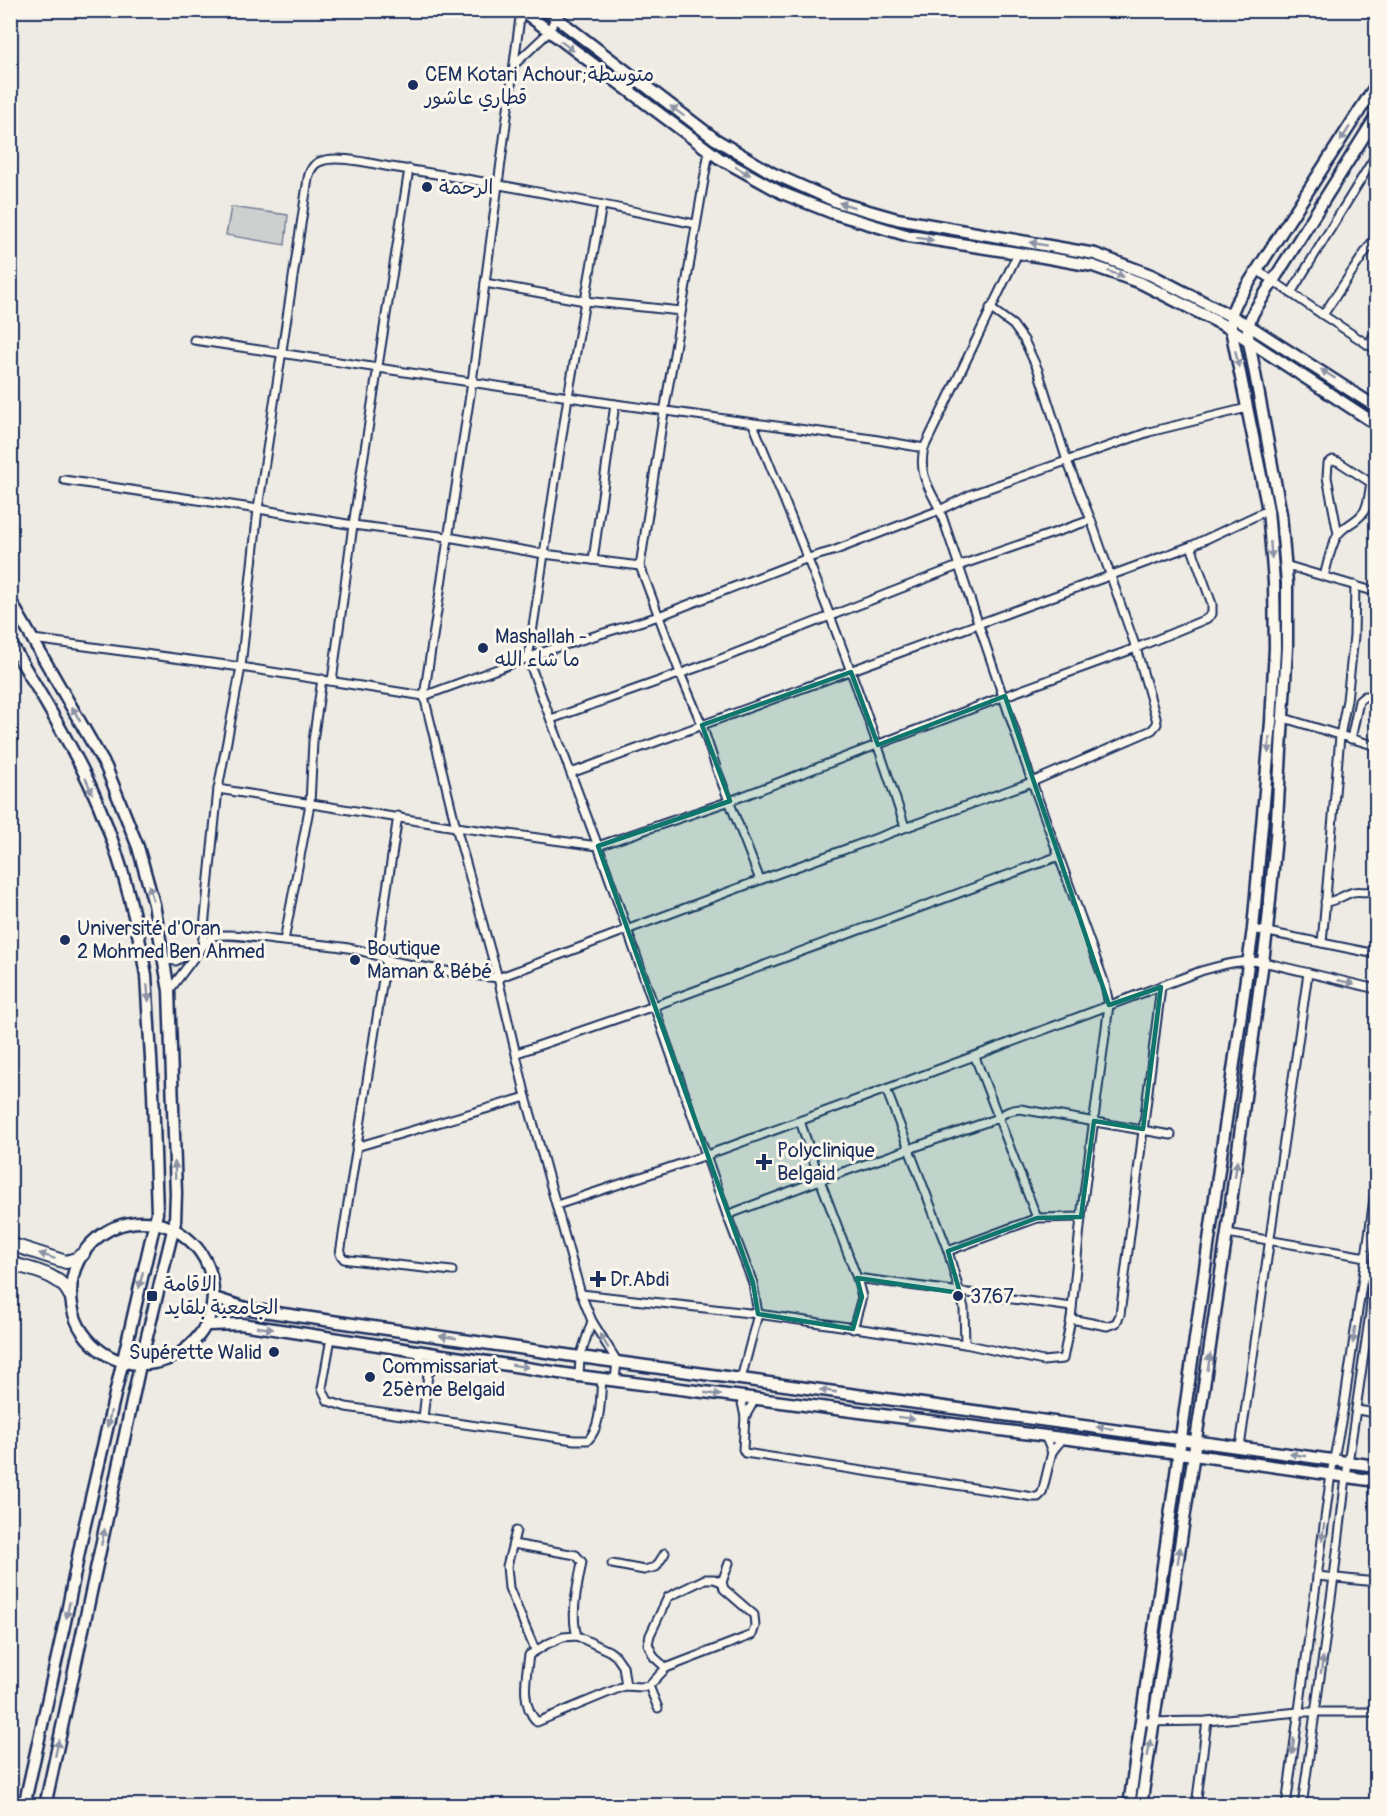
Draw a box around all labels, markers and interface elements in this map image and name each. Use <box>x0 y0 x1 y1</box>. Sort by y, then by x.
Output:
one-way arrow <box>560 39 575 51</box>
place label: CEM Kotari Achour;متوسطة قطاري عاشور <box>423 62 654 112</box>
marker: CEM Kotari Achour;متوسطة قطاري عاشور <box>406 78 420 92</box>
one-way arrow <box>670 105 685 117</box>
one-way arrow <box>1339 126 1350 142</box>
one-way arrow <box>735 166 752 176</box>
place label: الرحمة <box>439 175 493 200</box>
marker: الرحمة <box>420 180 434 194</box>
one-way arrow <box>838 199 856 209</box>
one-way arrow <box>915 234 934 243</box>
one-way arrow <box>1028 239 1047 248</box>
one-way arrow <box>1107 270 1125 280</box>
one-way arrow <box>1233 349 1242 368</box>
one-way arrow <box>1320 369 1336 380</box>
one-way arrow <box>1267 541 1276 560</box>
place label: Mashallah - ما شاء الله <box>495 624 587 672</box>
marker: Mashallah - ما شاء الله <box>476 641 490 655</box>
one-way arrow <box>71 706 82 722</box>
one-way arrow <box>1265 736 1274 755</box>
one-way arrow <box>85 777 94 794</box>
one-way arrow <box>146 884 155 902</box>
place label: Université d'Oran 2 Mohmed Ben Ahmed <box>77 916 265 964</box>
marker: Université d'Oran 2 Mohmed Ben Ahmed <box>58 933 72 947</box>
place label: Boutique Maman & Bébé <box>367 936 492 984</box>
marker: Boutique Maman & Bébé <box>348 953 362 967</box>
one-way arrow <box>1337 977 1355 987</box>
one-way arrow <box>143 983 153 1002</box>
place label: Polyclinique Belgaid <box>777 1138 875 1186</box>
marker: Polyclinique Belgaid <box>755 1153 773 1171</box>
one-way arrow <box>1231 1159 1240 1178</box>
one-way arrow <box>170 1161 179 1180</box>
one-way arrow <box>38 1251 56 1261</box>
place label: Dr.Abdi <box>610 1267 669 1292</box>
one-way arrow <box>136 1270 146 1289</box>
place label: الاقامة الجامعية بلقايد <box>164 1272 279 1320</box>
marker: Dr.Abdi <box>591 1272 605 1286</box>
place label: 3767 <box>970 1284 1014 1309</box>
marker: الاقامة الجامعية بلقايد <box>145 1289 159 1303</box>
marker: 3767 <box>951 1289 965 1303</box>
one-way arrow <box>255 1323 274 1332</box>
one-way arrow <box>1350 1326 1359 1345</box>
one-way arrow <box>438 1333 457 1342</box>
one-way arrow <box>599 1333 610 1349</box>
place label: Supérette Walid <box>129 1340 262 1365</box>
marker: Supérette Walid <box>267 1345 281 1359</box>
one-way arrow <box>1204 1352 1213 1371</box>
place label: Commissariat 25ème Belgaid <box>382 1354 505 1402</box>
one-way arrow <box>510 1362 529 1371</box>
marker: Commissariat 25ème Belgaid <box>363 1370 377 1384</box>
one-way arrow <box>819 1386 838 1395</box>
one-way arrow <box>703 1389 722 1398</box>
one-way arrow <box>103 1410 113 1428</box>
one-way arrow <box>897 1414 916 1423</box>
one-way arrow <box>1095 1424 1114 1433</box>
one-way arrow <box>1288 1451 1307 1460</box>
one-way arrow <box>1318 1523 1327 1542</box>
one-way arrow <box>98 1528 108 1546</box>
one-way arrow <box>1174 1545 1183 1564</box>
one-way arrow <box>63 1601 72 1620</box>
one-way arrow <box>1318 1655 1327 1674</box>
one-way arrow <box>1289 1737 1298 1756</box>
one-way arrow <box>1145 1738 1154 1757</box>
one-way arrow <box>53 1739 62 1758</box>

